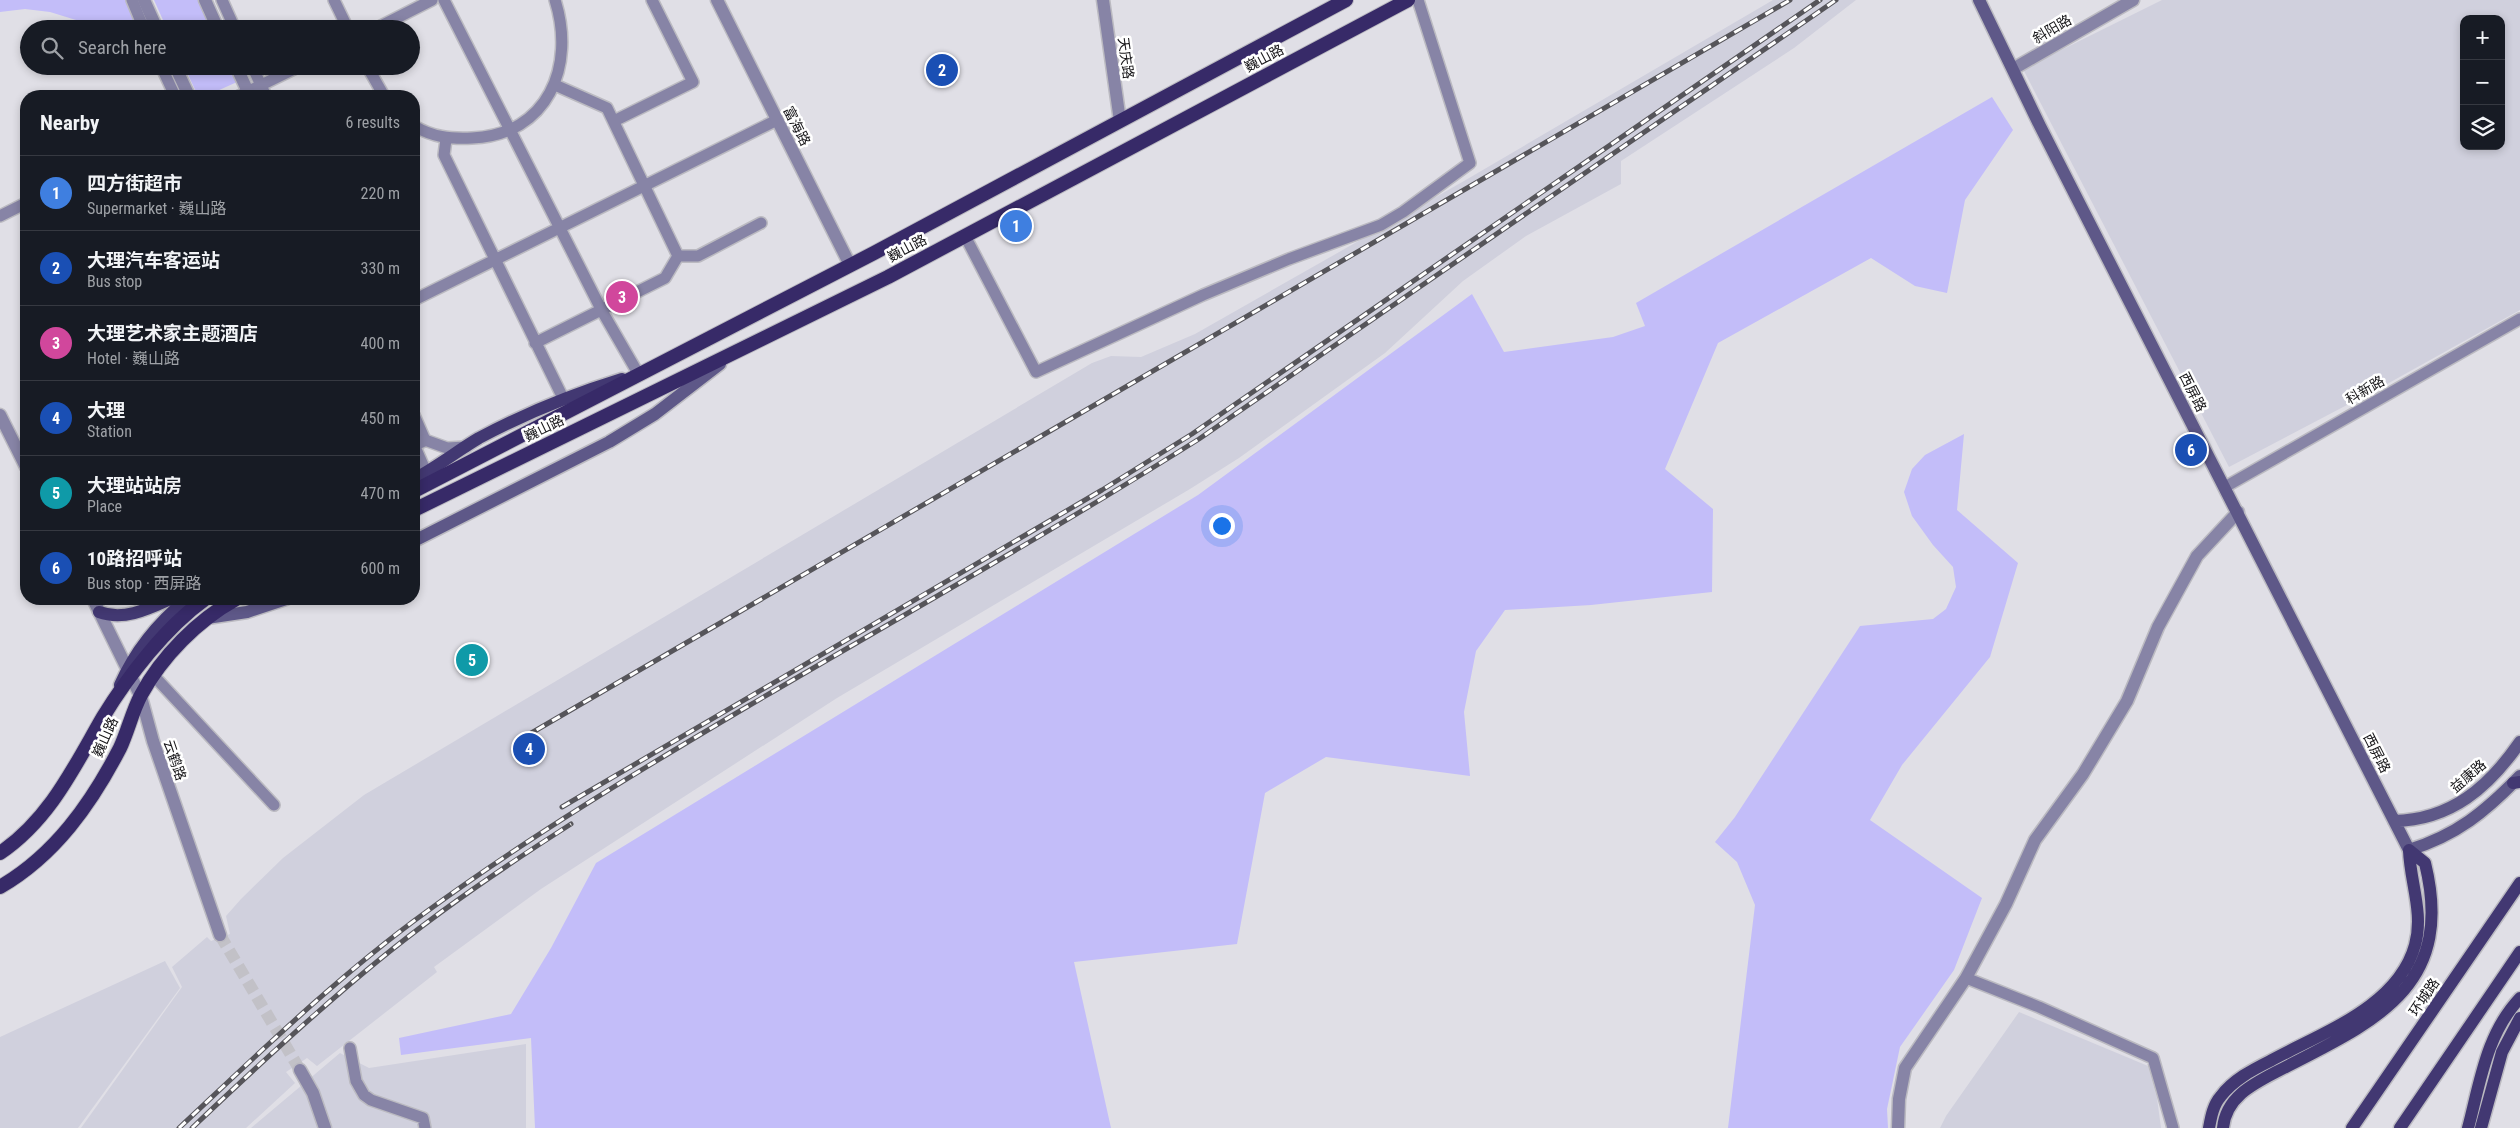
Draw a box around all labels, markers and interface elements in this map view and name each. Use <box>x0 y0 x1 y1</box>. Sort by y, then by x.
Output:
street label: 斜阳路 <box>2030 12 2074 46</box>
map controls <box>2460 15 2505 150</box>
button: + <box>2460 15 2505 60</box>
search box <box>20 20 420 75</box>
icon: search <box>38 34 66 62</box>
text: Search here <box>78 36 166 59</box>
street label: 天庆路 <box>1115 36 1137 80</box>
street label: 巍山路 <box>1242 41 1286 75</box>
pin: 2 <box>926 51 958 89</box>
button: − <box>2460 60 2505 105</box>
street label: 富海路 <box>780 104 814 148</box>
button: layers <box>2460 105 2505 150</box>
text: Nearby <box>40 111 99 135</box>
text: 6 results <box>345 113 400 132</box>
text: 四方街超市 <box>87 172 182 195</box>
text: 1 <box>52 184 60 203</box>
text: 220 m <box>361 184 400 203</box>
text: Supermarket · 巍山路 <box>87 199 226 218</box>
pin: 1 <box>1000 207 1032 245</box>
street label: 巍山路 <box>885 231 929 265</box>
text: 大理汽车客运站 <box>87 249 220 272</box>
text: 2 <box>52 259 60 278</box>
text: 330 m <box>361 259 400 278</box>
text: Bus stop <box>87 272 142 291</box>
pin: 3 <box>606 278 638 316</box>
text: 大理艺术家主题酒店 <box>87 322 258 345</box>
text: 3 <box>52 334 60 353</box>
text: 400 m <box>361 334 400 353</box>
text: Hotel · 巍山路 <box>87 349 180 368</box>
street label: 西屏路 <box>2176 370 2210 414</box>
street label: 科新路 <box>2343 373 2387 407</box>
text: 大理 <box>87 399 125 422</box>
text: 4 <box>52 409 60 428</box>
text: 450 m <box>361 409 400 428</box>
street label: 巍山路 <box>522 412 566 444</box>
text: Station <box>87 422 132 441</box>
pin: 6 <box>2175 431 2207 469</box>
text: 大理站站房 <box>87 474 182 497</box>
text: 5 <box>52 484 60 503</box>
text: 470 m <box>361 484 400 503</box>
text: Place <box>87 497 122 516</box>
your location <box>1209 513 1235 539</box>
text: 10路招呼站 <box>87 547 182 570</box>
text: 6 <box>52 559 60 578</box>
text: 600 m <box>361 559 400 578</box>
text: Bus stop · 西屏路 <box>87 574 201 593</box>
pin: 5 <box>456 641 488 679</box>
street label: 巍山路 <box>89 715 121 759</box>
pin: 4 <box>513 730 545 768</box>
street label: 西屏路 <box>2360 731 2394 775</box>
street label: 云鹤路 <box>161 738 189 782</box>
street label: 益康路 <box>2447 756 2489 796</box>
street label: 环城路 <box>2406 975 2442 1019</box>

